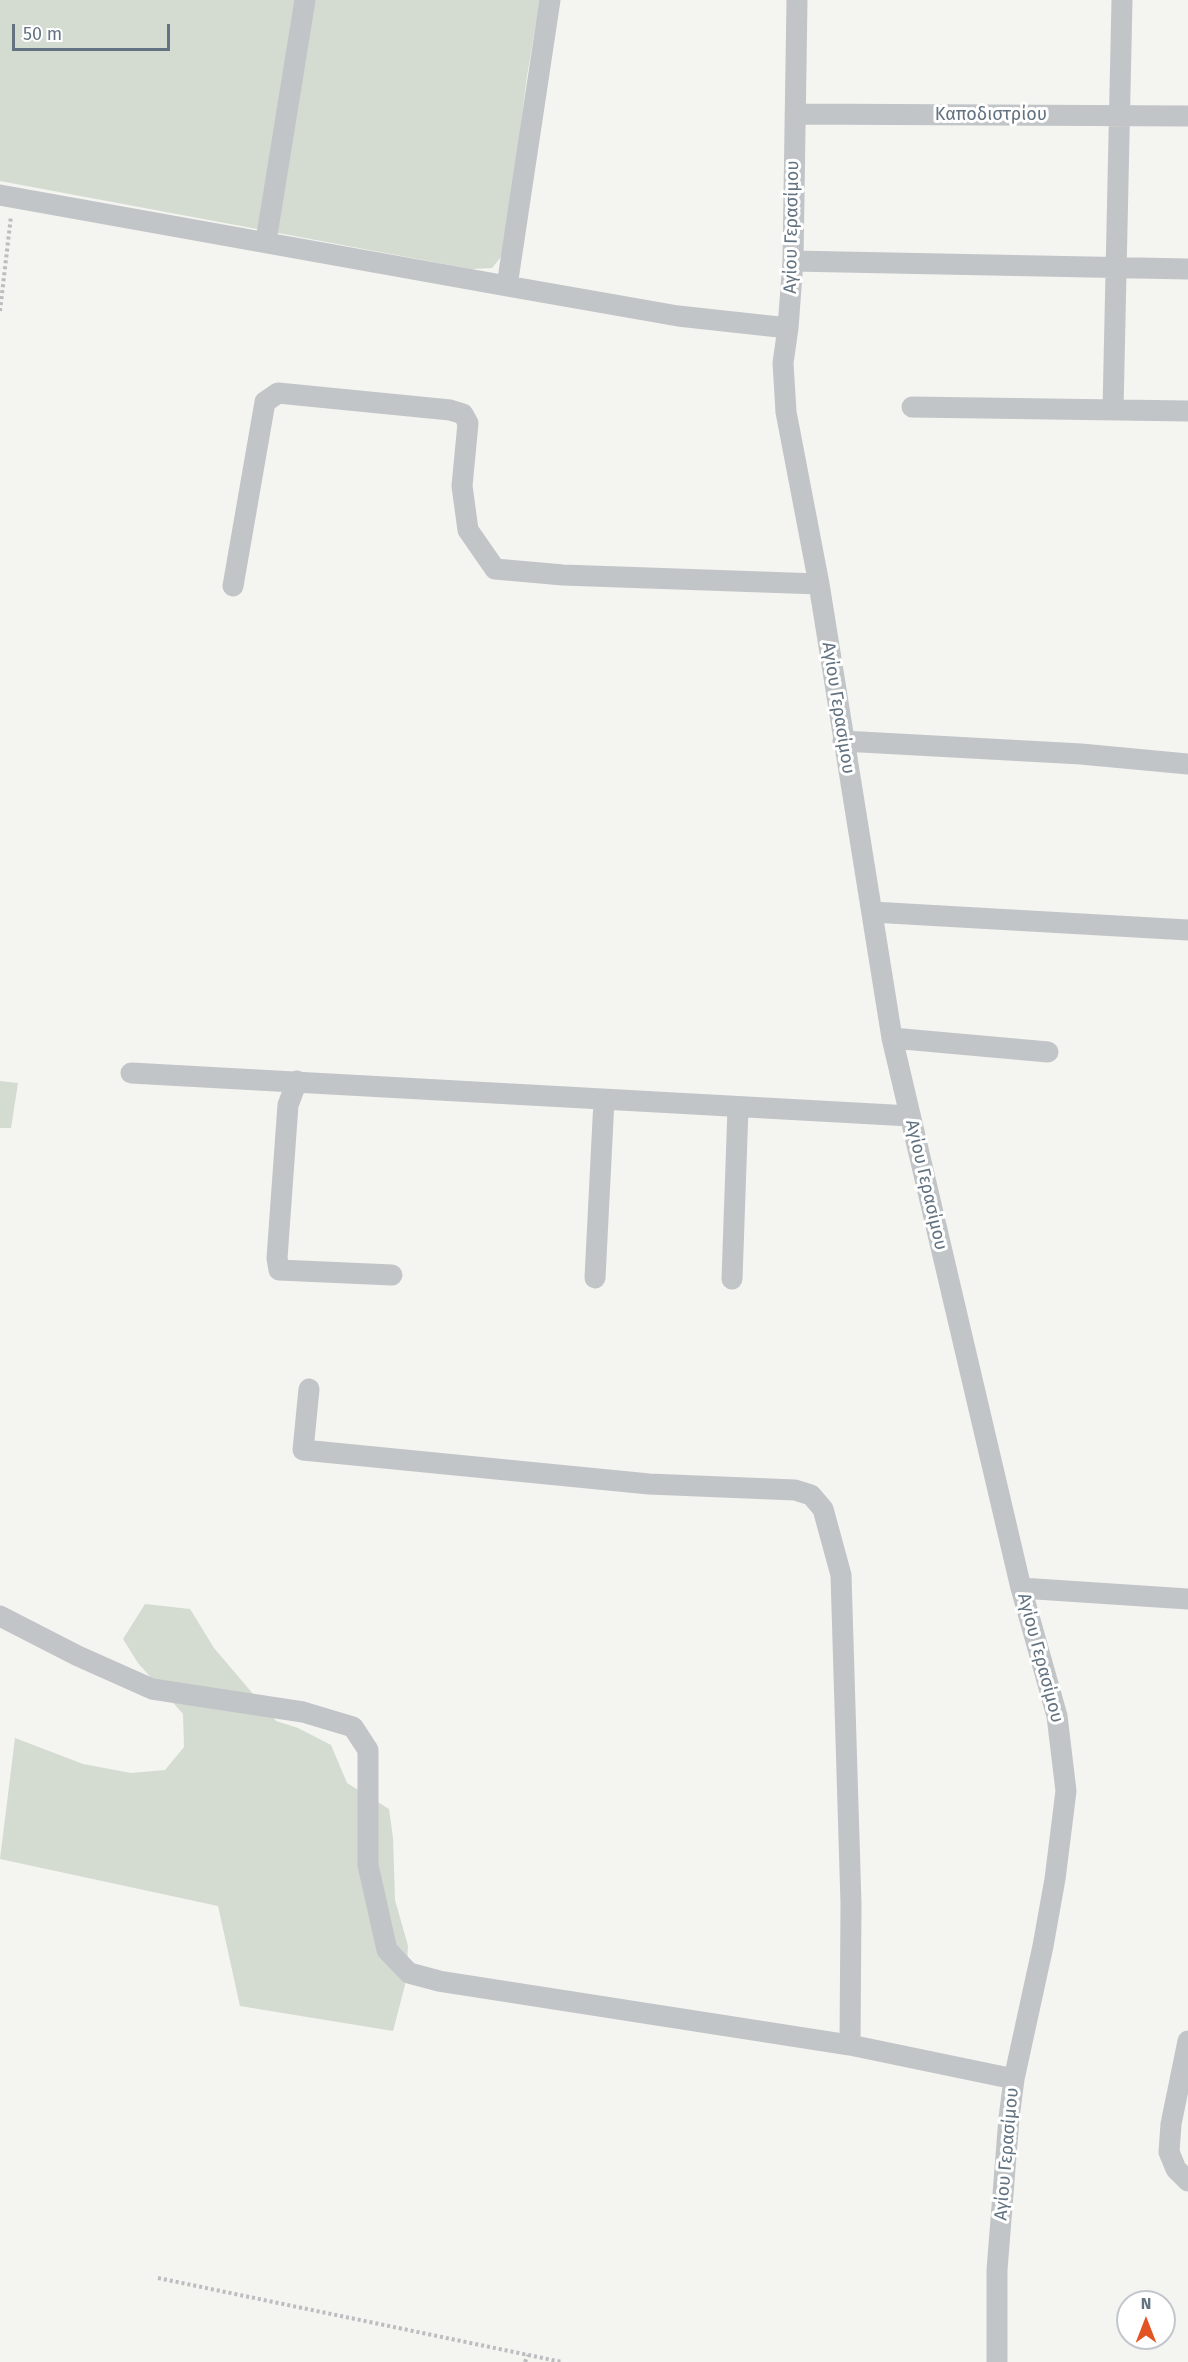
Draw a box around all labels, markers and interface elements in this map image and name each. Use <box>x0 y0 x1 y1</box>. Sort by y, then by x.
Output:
scale bar <box>15 12 172 50</box>
text: 50 m <box>23 23 62 45</box>
street label: Καποδιστρίου <box>935 104 1047 126</box>
street label: Αγίου Γερασίμου <box>780 160 804 294</box>
street label: Αγίου Γερασίμου <box>817 640 859 776</box>
street label: Αγίου Γερασίμου <box>900 1118 952 1252</box>
street label: Αγίου Γερασίμου <box>1012 1591 1068 1725</box>
street label: Αγίου Γερασίμου <box>990 2087 1024 2221</box>
north arrow <box>1116 2290 1176 2350</box>
text: N <box>1141 2294 1151 2313</box>

